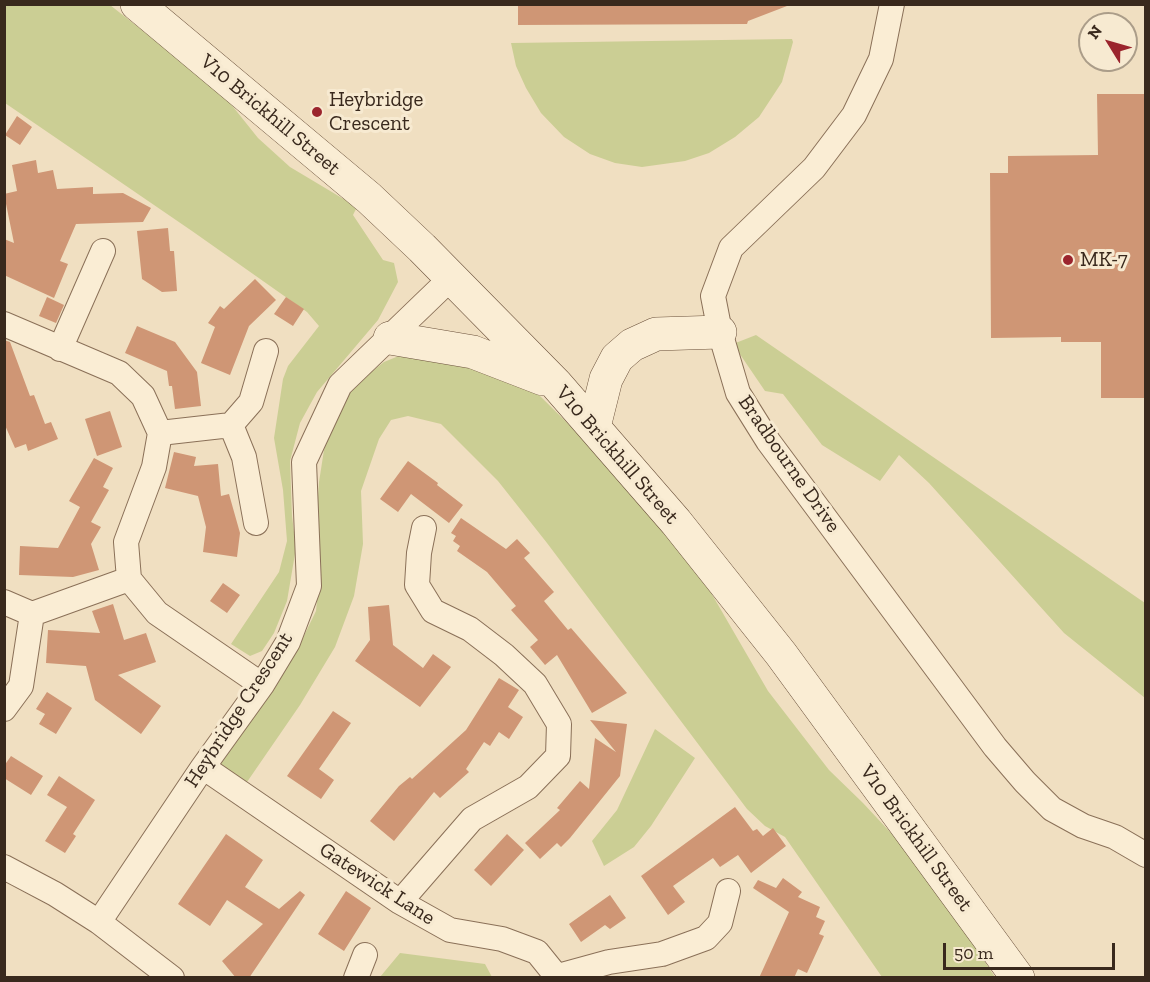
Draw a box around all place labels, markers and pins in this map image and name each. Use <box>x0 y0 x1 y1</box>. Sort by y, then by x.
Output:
place label: Heybridge Crescent <box>329 87 423 137</box>
marker: Heybridge Crescent <box>310 105 324 119</box>
place label: MK-7 <box>1080 247 1128 273</box>
marker: MK-7 <box>1061 253 1075 267</box>

